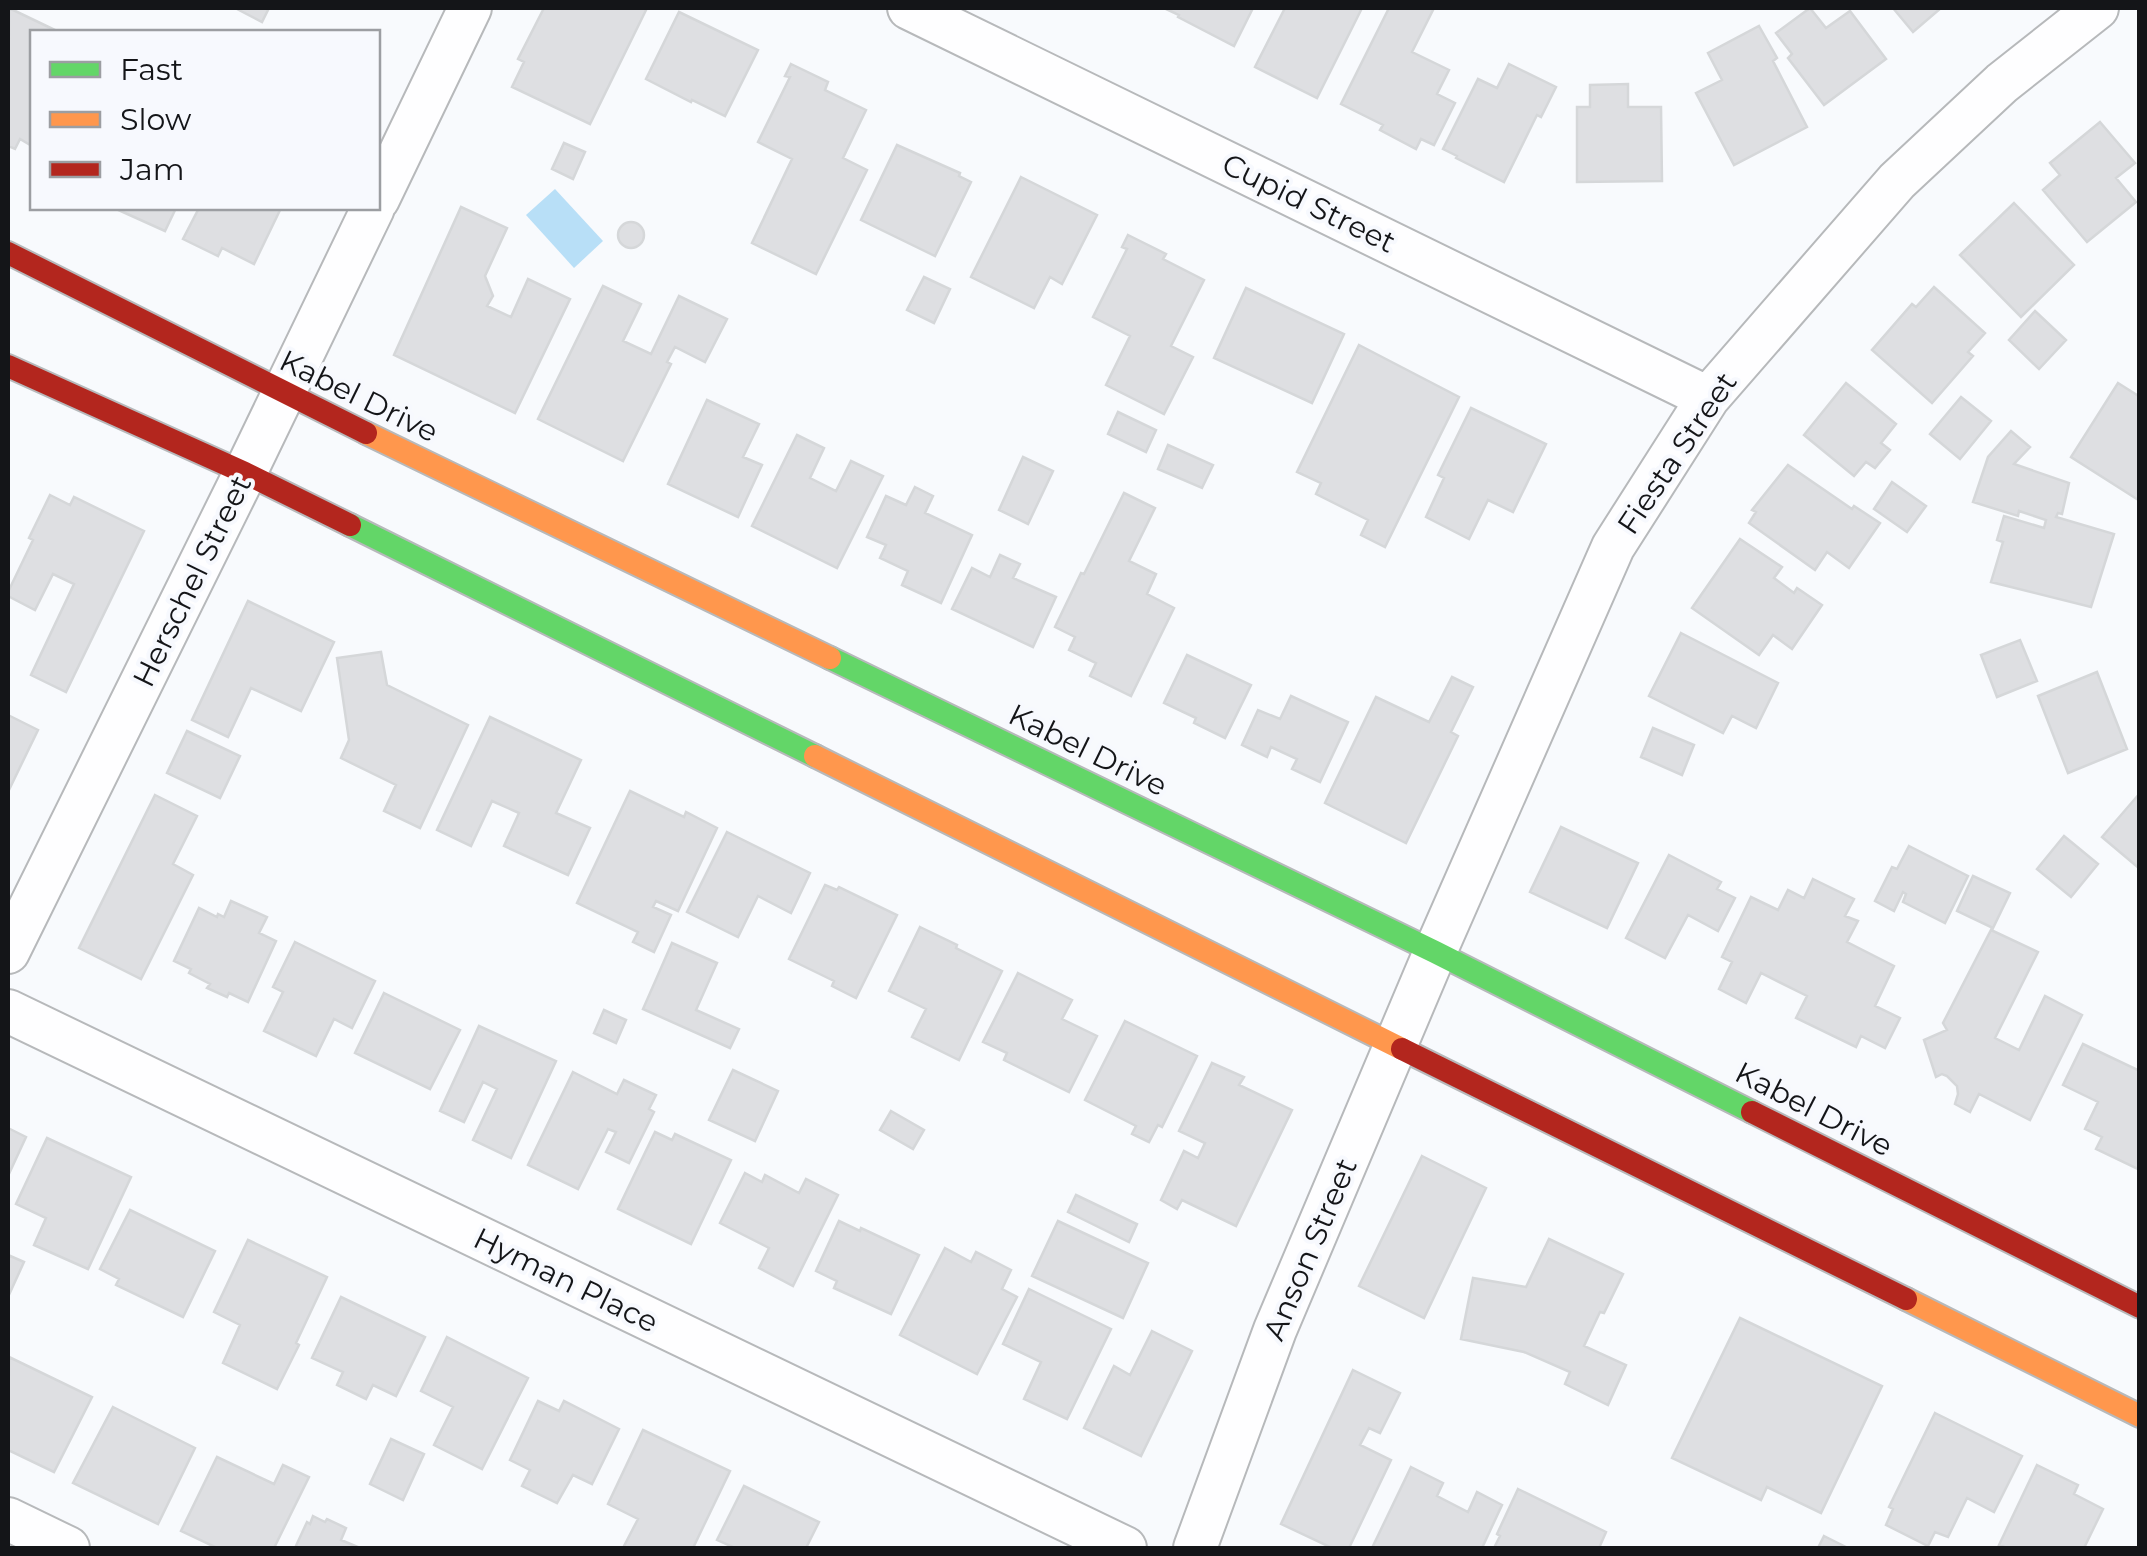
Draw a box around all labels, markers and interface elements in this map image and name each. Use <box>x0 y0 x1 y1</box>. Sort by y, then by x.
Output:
legend <box>30 30 380 210</box>
text: Fast <box>120 51 183 88</box>
text: Slow <box>120 101 192 138</box>
street label: Cupid Street <box>1216 145 1402 261</box>
text: Jam <box>119 151 185 188</box>
street label: Kabel Drive <box>274 342 444 450</box>
street label: Fiesta Street <box>1609 365 1745 541</box>
street label: Herschel Street <box>125 469 259 693</box>
street label: Kabel Drive <box>1003 696 1173 804</box>
street label: Kabel Drive <box>1729 1054 1899 1164</box>
street label: Anson Street <box>1255 1152 1365 1346</box>
street label: Hyman Place <box>468 1219 664 1341</box>

